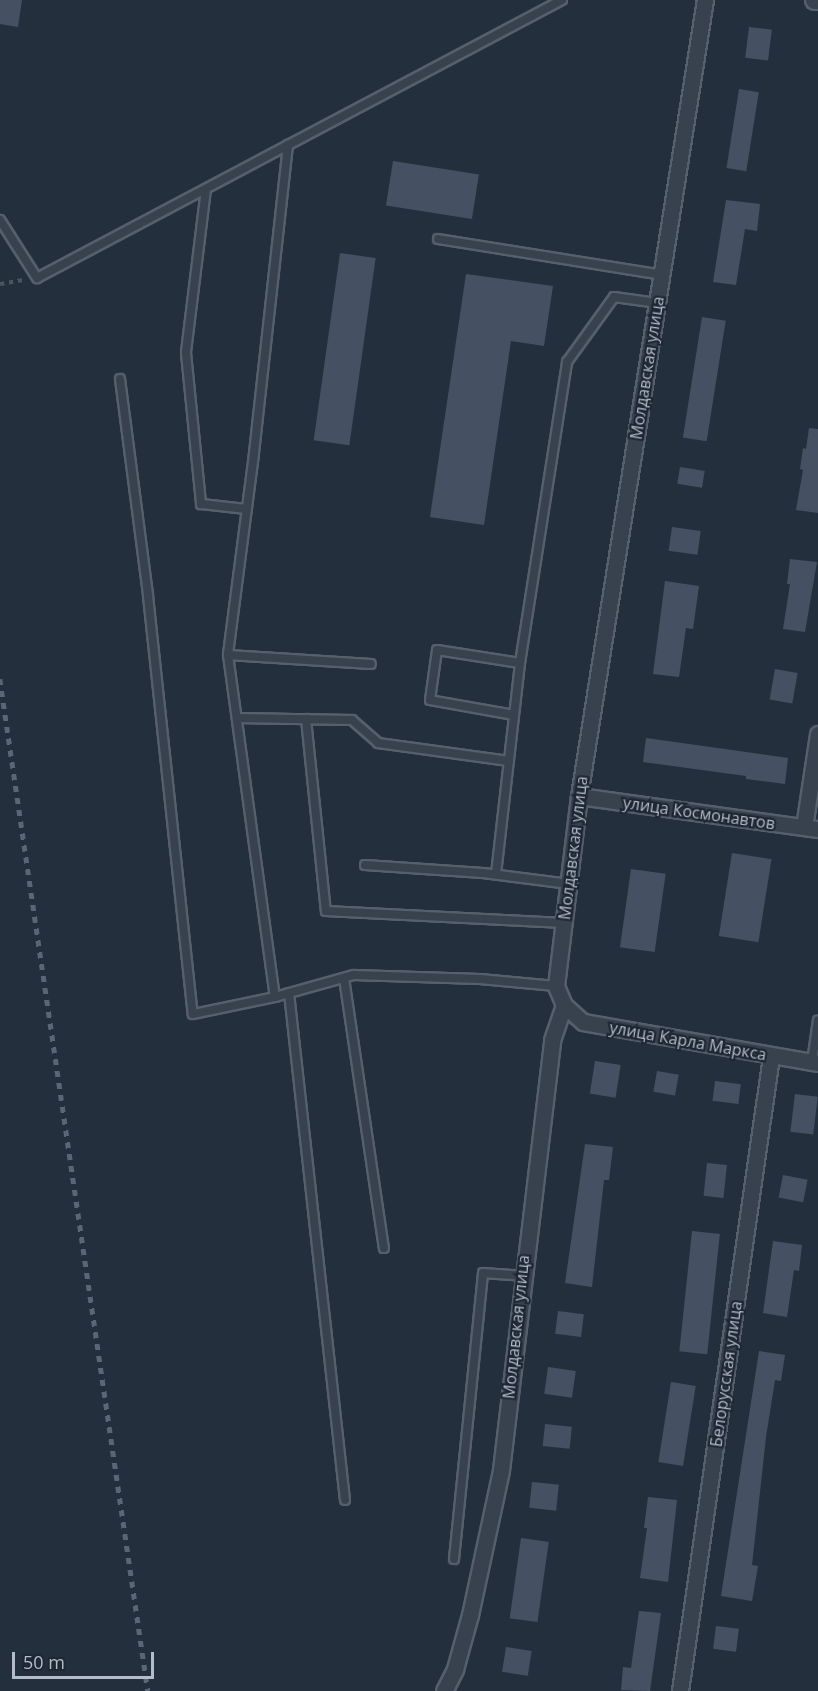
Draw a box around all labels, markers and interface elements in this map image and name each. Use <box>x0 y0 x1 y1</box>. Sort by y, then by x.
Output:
street label: Молдавская улица <box>626 295 668 441</box>
street label: Молдавская улица <box>555 775 591 921</box>
street label: улица Космонавтов <box>622 793 776 833</box>
street label: улица Карла Маркса <box>608 1018 768 1064</box>
street label: Молдавская улица <box>499 1254 533 1400</box>
street label: Белорусская улица <box>706 1300 746 1448</box>
scale bar <box>15 1640 158 1678</box>
text: 50 m <box>23 1650 65 1674</box>

